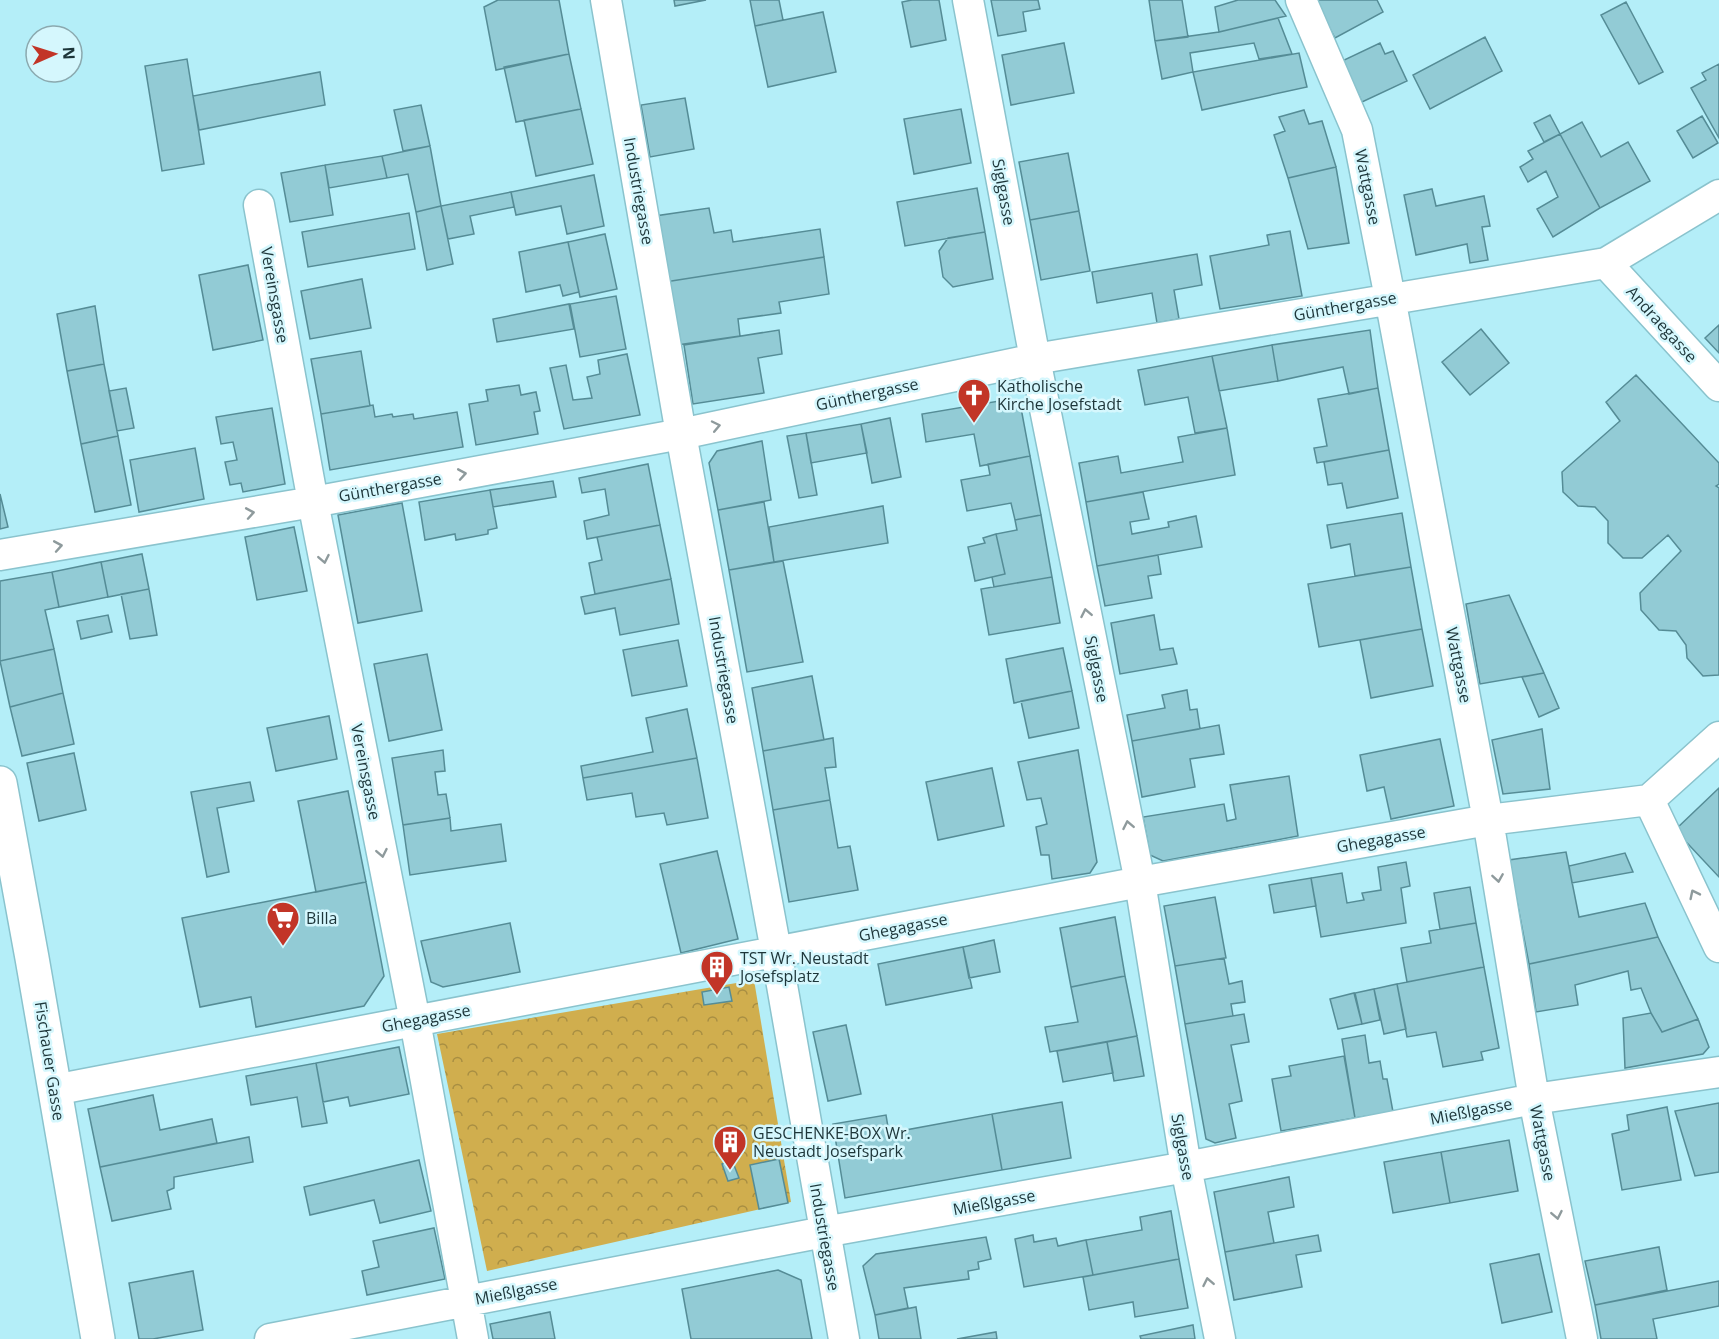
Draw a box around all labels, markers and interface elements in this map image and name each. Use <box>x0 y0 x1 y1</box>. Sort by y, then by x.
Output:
north arrow <box>24 24 84 84</box>
text: N <box>58 46 80 60</box>
street label: Industriegasse <box>619 136 659 246</box>
street label: Wattgasse <box>1350 147 1386 227</box>
street label: Siglgasse <box>987 157 1021 227</box>
street label: Vereinsgasse <box>256 245 294 345</box>
street label: Andraegasse <box>1622 281 1702 367</box>
street label: Günthergasse <box>1292 286 1398 326</box>
street label: Günthergasse <box>814 372 920 416</box>
place label: Katholische Kirche Josefstadt <box>997 375 1122 415</box>
church icon: Katholische Kirche Josefstadt <box>956 377 992 424</box>
one-way arrow <box>711 421 721 434</box>
street label: Günthergasse <box>337 467 443 507</box>
one-way arrow <box>457 468 467 481</box>
one-way arrow <box>245 507 254 519</box>
one-way arrow <box>53 540 62 552</box>
one-way arrow <box>317 554 330 564</box>
one-way arrow <box>1080 608 1093 618</box>
street label: Industriegasse <box>704 615 744 725</box>
street label: Wattgasse <box>1441 625 1477 705</box>
street label: Siglgasse <box>1080 634 1114 704</box>
street label: Vereinsgasse <box>346 722 386 822</box>
one-way arrow <box>1123 820 1136 830</box>
street label: Ghegagasse <box>1335 820 1427 858</box>
one-way arrow <box>375 848 388 858</box>
one-way arrow <box>1491 873 1504 883</box>
one-way arrow <box>1689 889 1701 900</box>
supermarket icon: Billa <box>265 900 301 947</box>
place label: Billa <box>306 907 337 929</box>
street label: Ghegagasse <box>857 908 949 946</box>
place label: TST Wr. Neustadt Josefsplatz <box>738 947 869 987</box>
building icon: TST Wr. Neustadt Josefsplatz <box>699 949 735 996</box>
street label: Ghegagasse <box>380 999 472 1037</box>
street label: Fischauer Gasse <box>30 1000 70 1122</box>
street label: Mießlgasse <box>1428 1092 1514 1130</box>
street label: Wattgasse <box>1525 1103 1561 1183</box>
street label: Siglgasse <box>1166 1112 1200 1182</box>
place label: GESCHENKE-BOX Wr. Neustadt Josefspark <box>753 1122 911 1162</box>
building icon: GESCHENKE-BOX Wr. Neustadt Josefspark <box>712 1124 748 1171</box>
street label: Industriegasse <box>805 1182 845 1292</box>
street label: Mießlgasse <box>951 1184 1037 1220</box>
one-way arrow <box>1550 1209 1563 1219</box>
street label: Mießlgasse <box>473 1272 559 1310</box>
one-way arrow <box>1202 1277 1215 1287</box>

